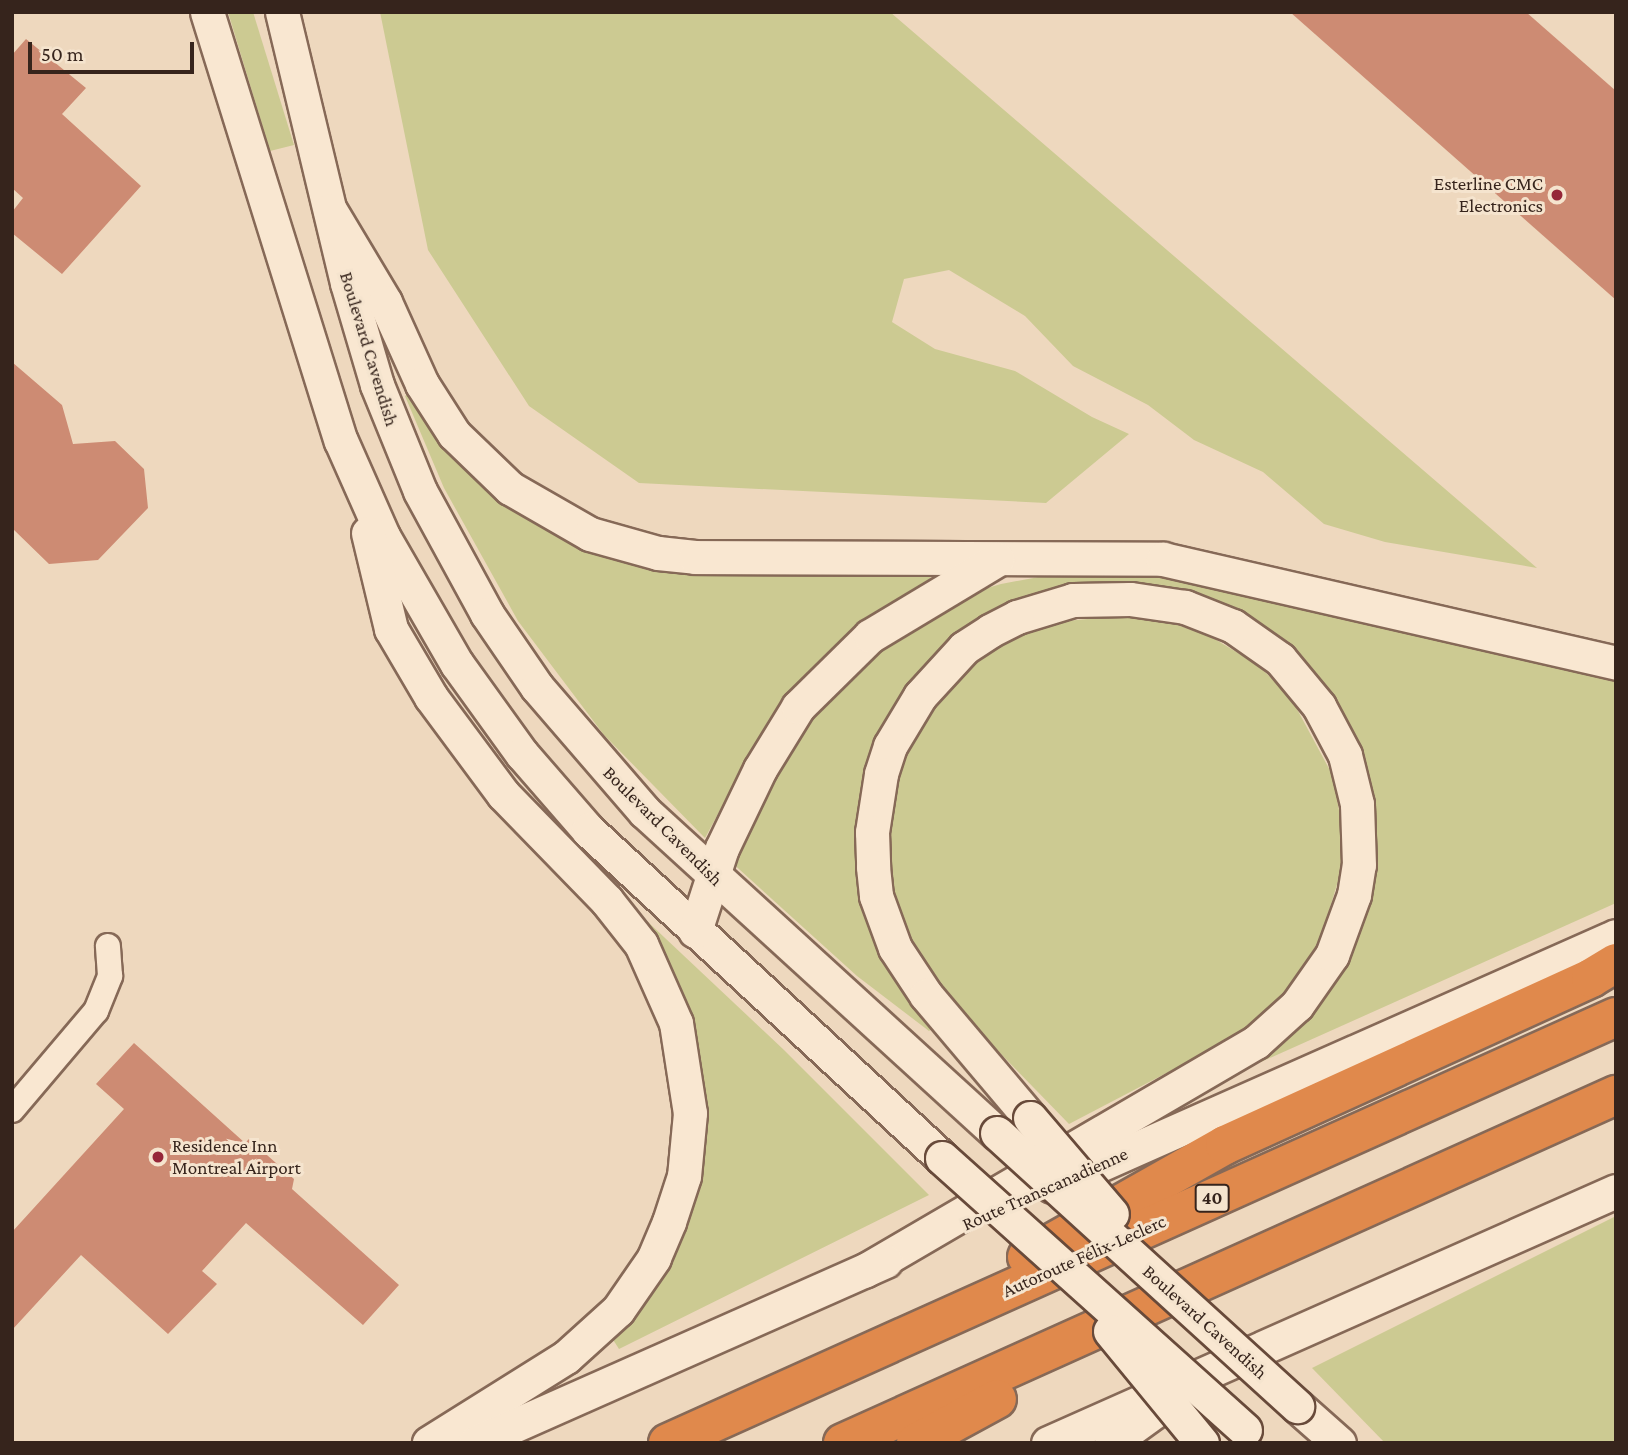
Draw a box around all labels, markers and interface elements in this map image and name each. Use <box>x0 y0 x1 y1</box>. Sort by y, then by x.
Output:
scale bar <box>32 28 198 72</box>
text: 50 m <box>41 42 84 66</box>
place label: Esterline CMC Electronics <box>1434 173 1543 217</box>
marker: Esterline CMC Electronics <box>1549 187 1565 203</box>
street label: Boulevard Cavendish <box>335 269 403 429</box>
street label: Boulevard Cavendish <box>598 761 728 891</box>
place label: Residence Inn Montreal Airport <box>172 1135 301 1179</box>
street label: Route Transcanadienne <box>959 1142 1131 1236</box>
marker: Residence Inn Montreal Airport <box>150 1149 166 1165</box>
road number: 40 <box>1194 1184 1230 1212</box>
street label: Autoroute Félix-Leclerc <box>999 1210 1169 1302</box>
street label: Boulevard Cavendish <box>1138 1260 1272 1384</box>

